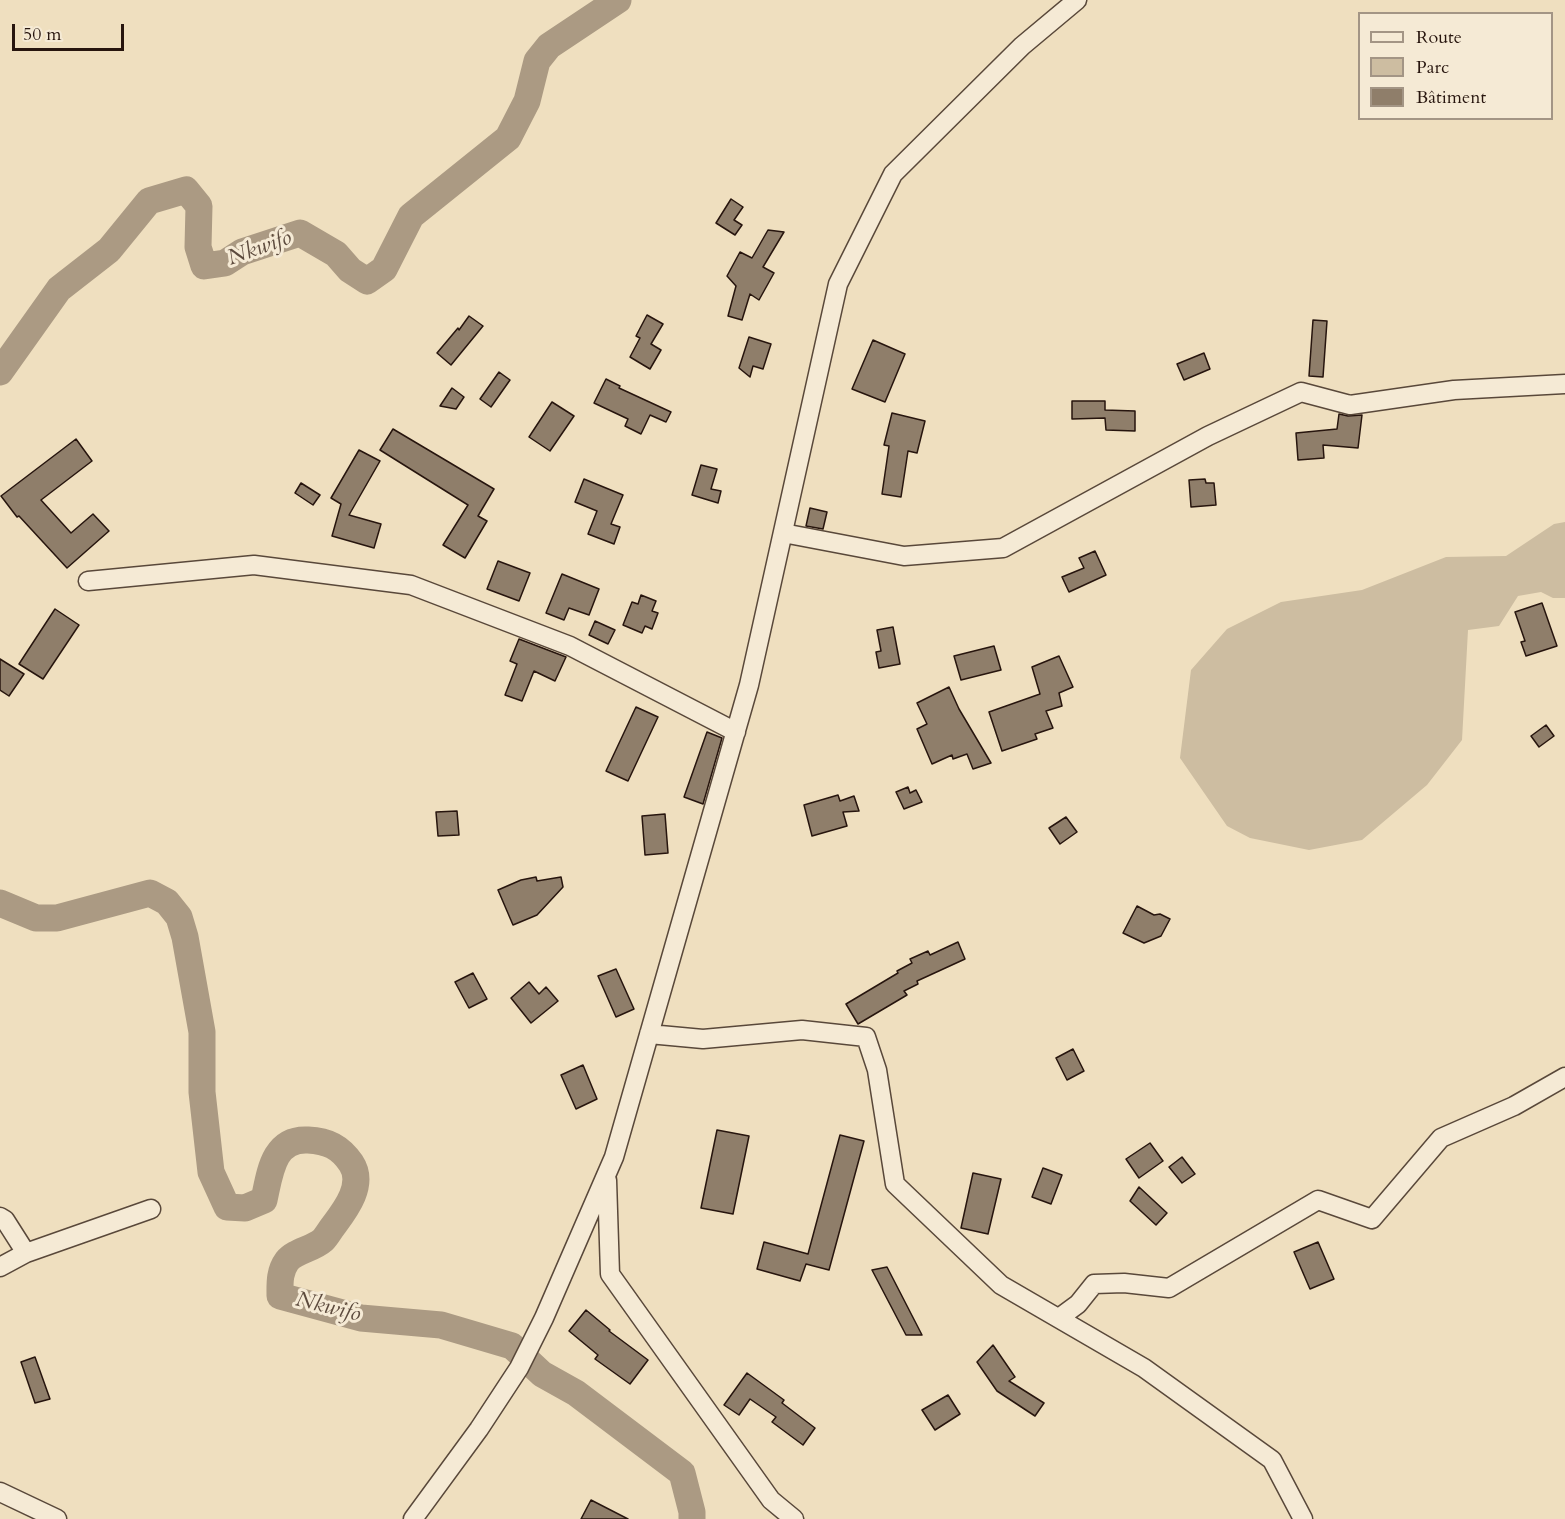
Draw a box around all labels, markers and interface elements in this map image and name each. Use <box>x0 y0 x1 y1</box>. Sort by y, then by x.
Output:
scale bar <box>15 12 128 50</box>
legend <box>1358 12 1553 120</box>
text: 50 m <box>23 22 62 47</box>
text: Route <box>1416 25 1462 50</box>
text: Parc <box>1416 55 1449 80</box>
text: Bâtiment <box>1416 85 1486 110</box>
water label: Nkwifo <box>224 225 296 273</box>
water label: Nkwifo <box>293 1287 363 1329</box>

